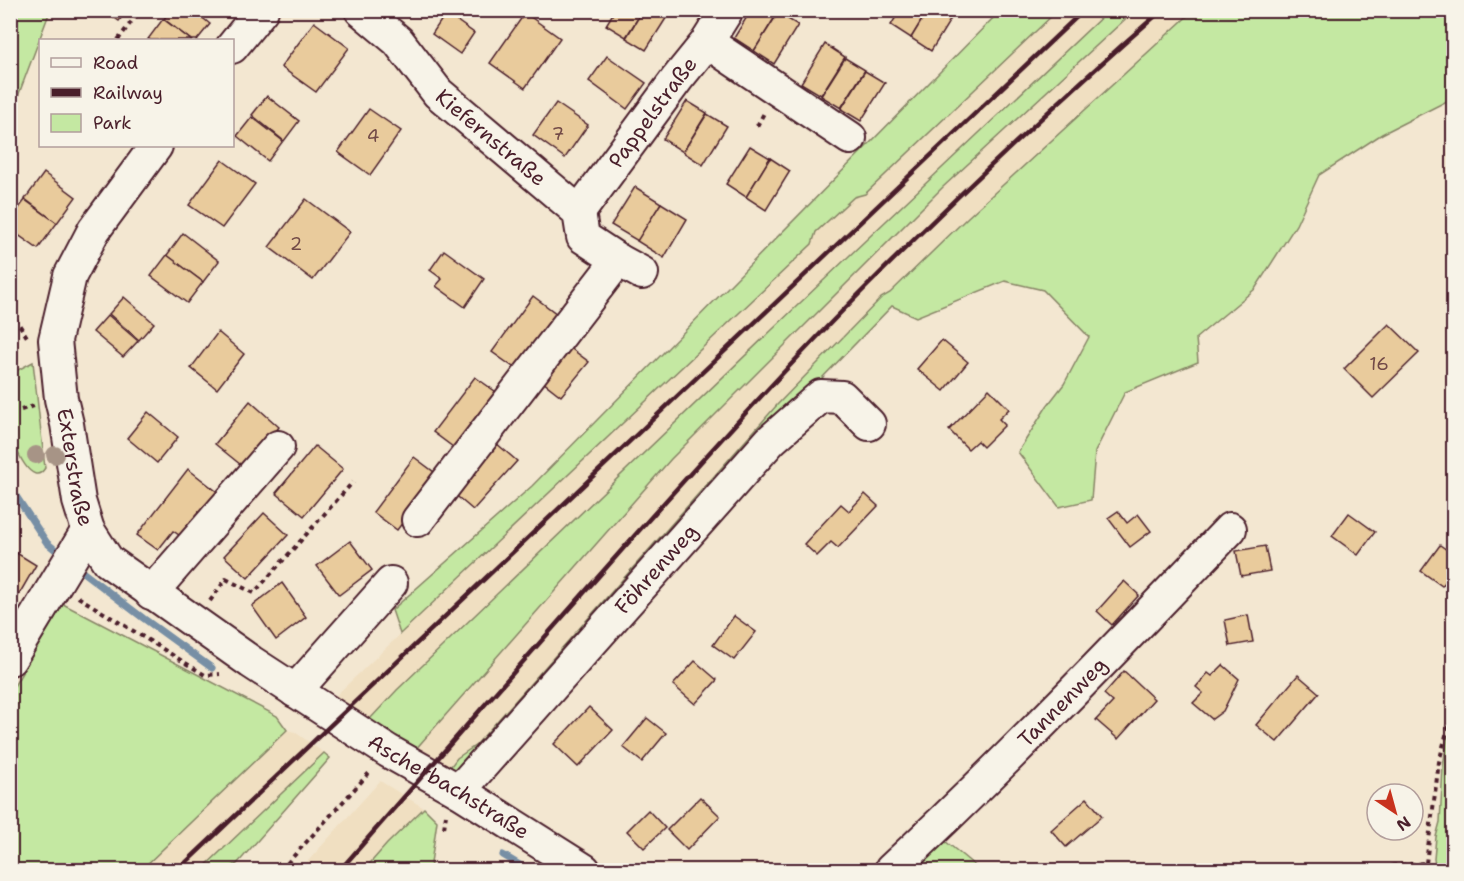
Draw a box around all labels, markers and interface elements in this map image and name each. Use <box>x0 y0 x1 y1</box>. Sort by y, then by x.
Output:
legend <box>39 39 234 147</box>
text: Road <box>93 51 138 75</box>
street label: Pappelstraße <box>602 51 704 174</box>
text: Railway <box>93 81 163 105</box>
street label: Kiefernstraße <box>429 83 552 192</box>
text: Park <box>93 111 132 135</box>
house number: 7 <box>552 122 564 146</box>
house number: 4 <box>367 124 379 148</box>
house number: 2 <box>290 232 302 256</box>
house number: 16 <box>1369 352 1389 376</box>
street label: Exterstraße <box>50 405 100 530</box>
street label: Föhrenweg <box>609 518 704 620</box>
street label: Tannenweg <box>1012 651 1113 753</box>
street label: Ascherbachstraße <box>362 728 535 846</box>
north arrow <box>1365 782 1425 842</box>
text: N <box>1392 812 1415 836</box>

